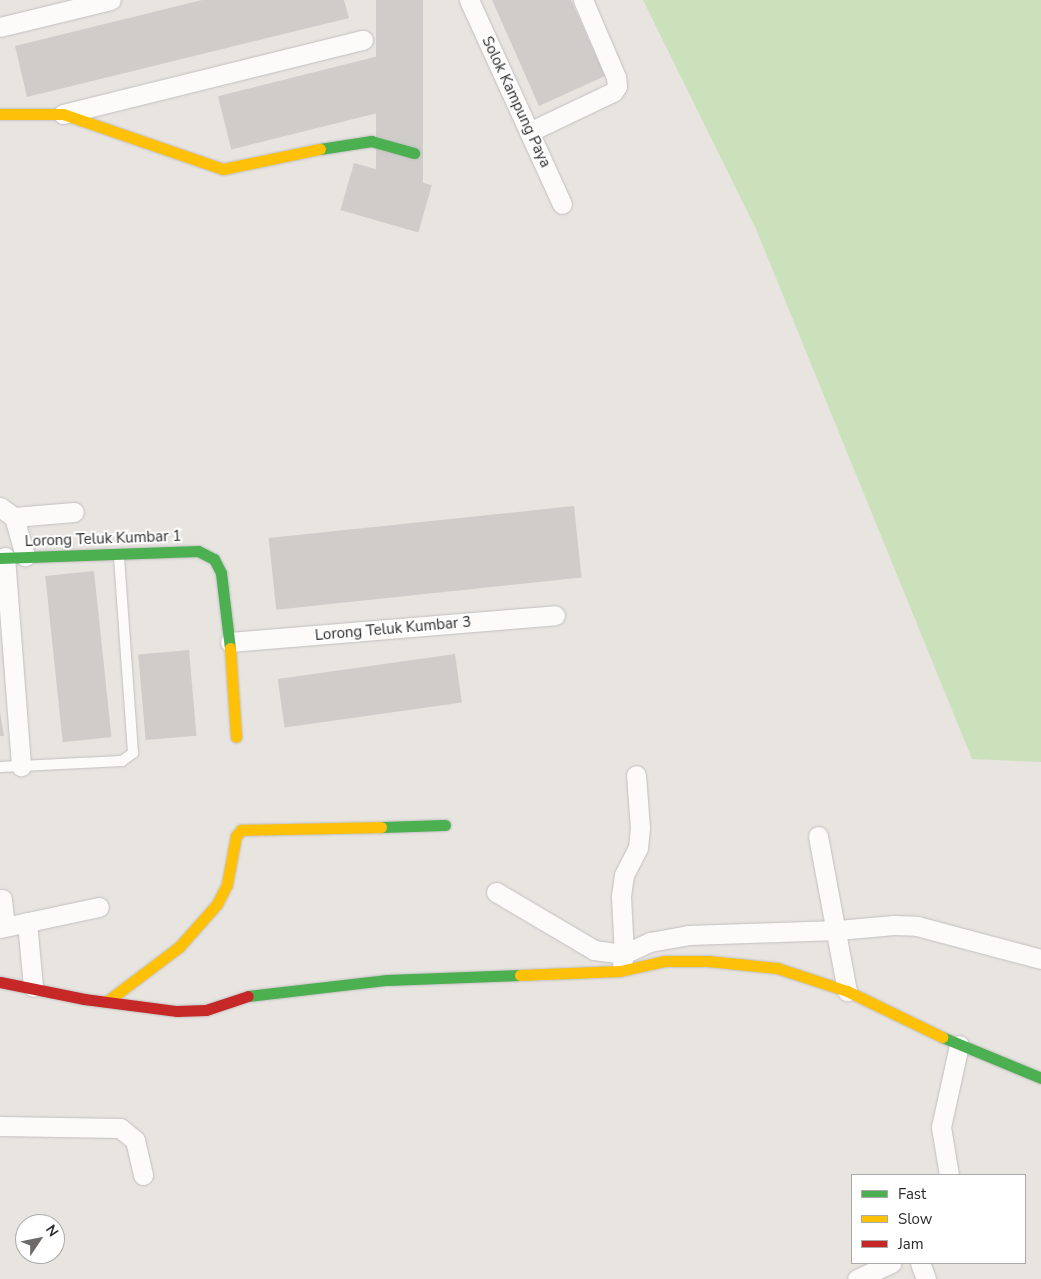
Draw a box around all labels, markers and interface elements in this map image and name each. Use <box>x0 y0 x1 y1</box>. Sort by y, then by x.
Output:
street label: Solok Kampung Paya <box>478 34 554 170</box>
street label: Lorong Teluk Kumbar 1 <box>24 527 182 551</box>
street label: Lorong Teluk Kumbar 3 <box>314 613 472 645</box>
legend <box>851 1174 1026 1264</box>
text: Fast <box>898 1184 926 1204</box>
text: Slow <box>898 1209 932 1229</box>
north arrow <box>15 1214 65 1264</box>
text: N <box>41 1221 63 1241</box>
text: Jam <box>898 1234 924 1254</box>

